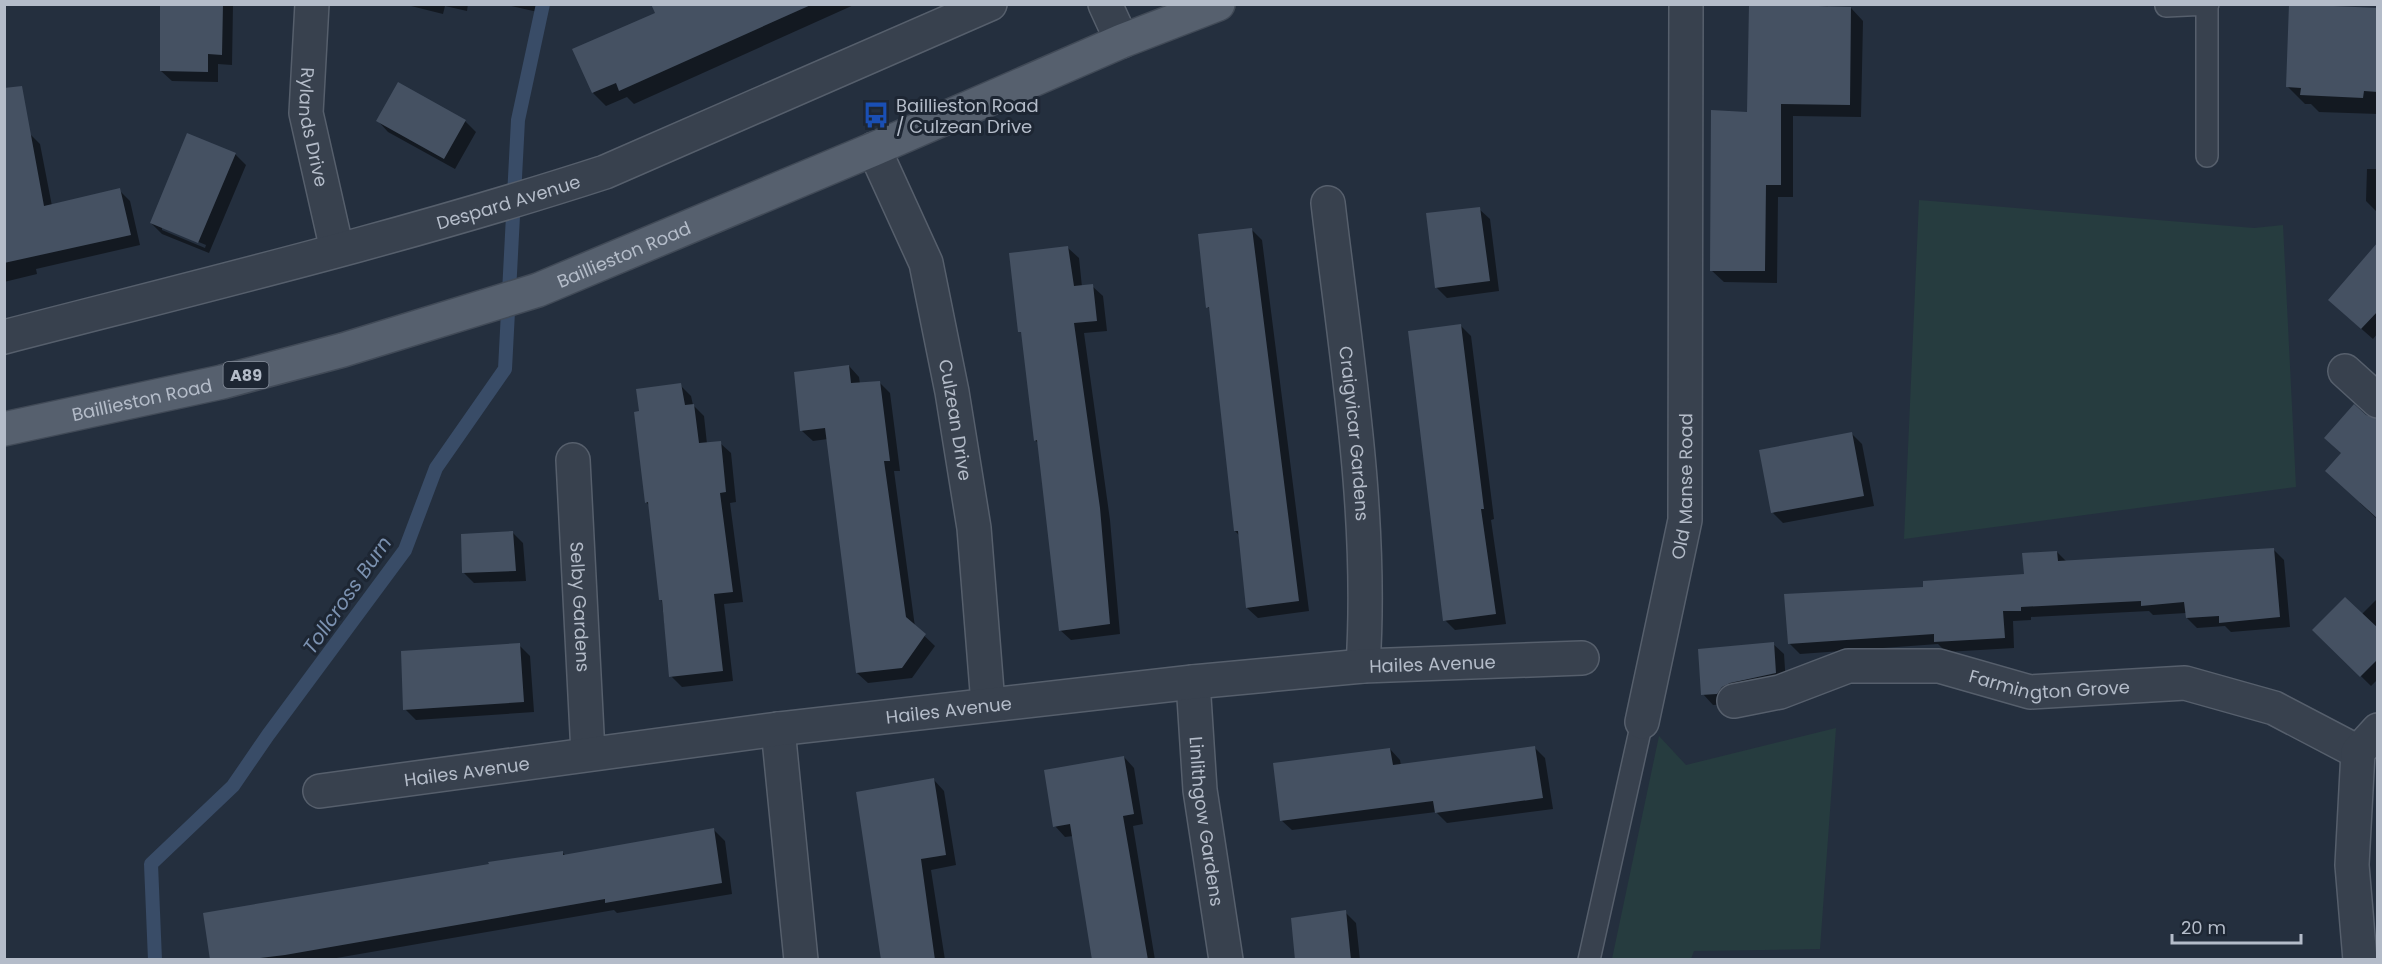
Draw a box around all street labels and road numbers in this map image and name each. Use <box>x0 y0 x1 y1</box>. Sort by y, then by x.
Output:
street label: Rylands Drive <box>293 67 335 189</box>
street label: Despard Avenue <box>433 168 583 235</box>
street label: Baillieston Road <box>553 215 694 293</box>
street label: Craigvicar Gardens <box>1334 344 1375 522</box>
street label: Culzean Drive <box>933 357 979 482</box>
road number: A89 <box>224 362 268 388</box>
street label: Baillieston Road <box>69 372 214 427</box>
street label: Old Manse Road <box>1664 413 1698 562</box>
street label: Selby Gardens <box>565 541 596 673</box>
street label: Hailes Avenue <box>1369 649 1496 678</box>
street label: Farmington Grove <box>1966 663 2131 704</box>
street label: Hailes Avenue <box>884 690 1013 729</box>
street label: Linlithgow Gardens <box>1184 735 1230 908</box>
street label: Hailes Avenue <box>402 750 531 792</box>

